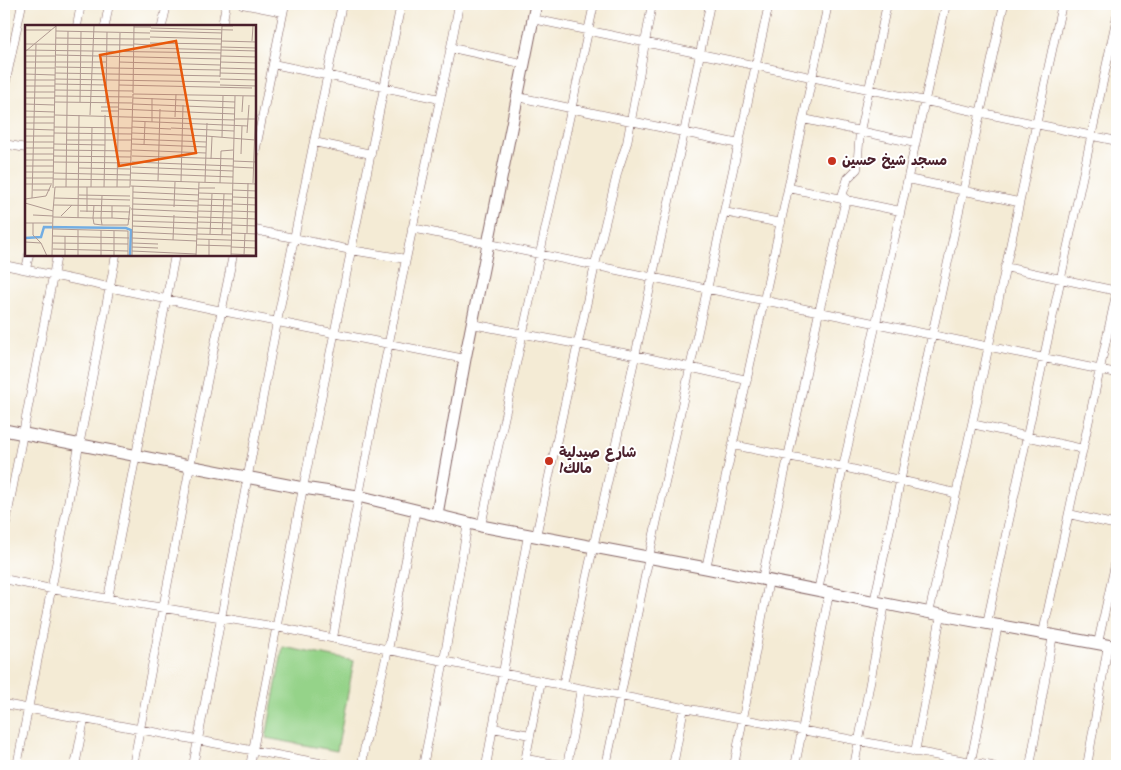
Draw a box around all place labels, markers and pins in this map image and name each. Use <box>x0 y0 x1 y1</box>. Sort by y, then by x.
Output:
place label: مسجد شيخ حسين <box>842 150 947 172</box>
marker: مسجد شيخ حسين <box>826 155 838 167</box>
place label: شارع صيدلية مالك1 <box>559 442 636 480</box>
marker: شارع صيدلية مالك1 <box>543 455 555 467</box>

